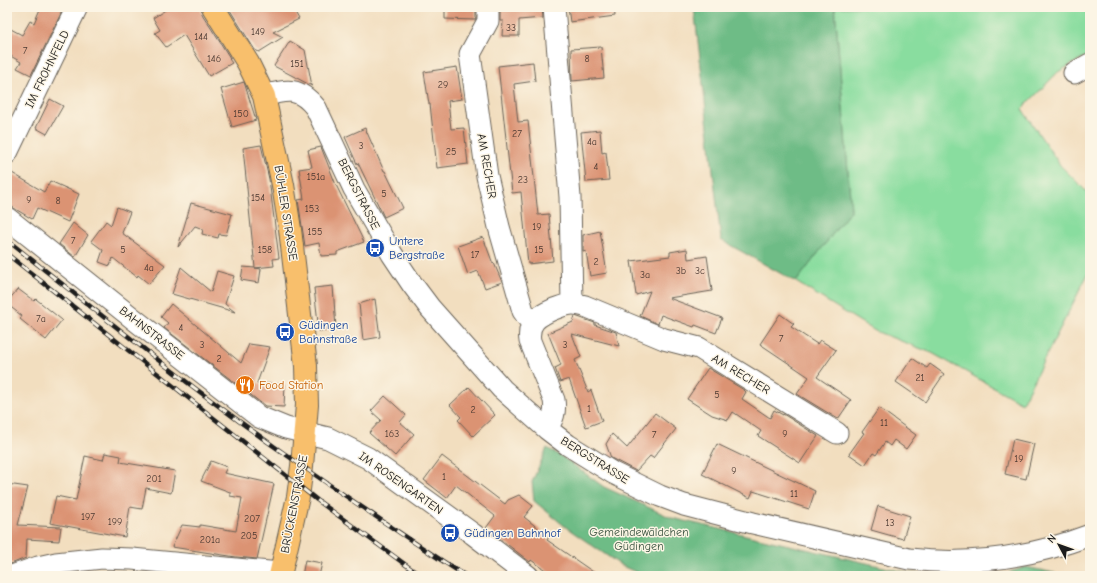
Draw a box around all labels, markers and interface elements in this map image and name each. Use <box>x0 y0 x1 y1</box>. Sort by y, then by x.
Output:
house number: 33 <box>506 22 516 34</box>
house number: 149 <box>251 26 265 38</box>
street label: IM FROHNFELD <box>22 28 72 110</box>
house number: 144 <box>194 31 208 43</box>
house number: 7 <box>23 45 28 57</box>
house number: 146 <box>207 53 221 65</box>
house number: 8 <box>584 53 590 65</box>
house number: 151 <box>290 58 304 70</box>
house number: 29 <box>438 79 448 91</box>
house number: 150 <box>233 108 249 120</box>
house number: 27 <box>512 128 522 140</box>
street label: AM RECHER <box>474 132 500 200</box>
house number: 4a <box>587 136 597 148</box>
house number: 3 <box>358 140 364 152</box>
house number: 25 <box>446 146 456 158</box>
street label: BERGSTRASSE <box>335 156 383 232</box>
house number: 4 <box>594 161 599 173</box>
street label: BÜHLER STRASSE <box>272 164 300 262</box>
house number: 151a <box>307 171 325 183</box>
house number: 23 <box>518 174 528 186</box>
house number: 5 <box>381 188 387 200</box>
house number: 154 <box>251 192 265 204</box>
house number: 9 <box>26 194 32 206</box>
house number: 8 <box>55 195 61 207</box>
house number: 153 <box>305 203 319 215</box>
house number: 19 <box>532 221 542 233</box>
house number: 155 <box>308 226 322 238</box>
place label: Untere Bergstraße <box>389 234 445 262</box>
house number: 7 <box>71 235 76 247</box>
bus stop icon: Untere Bergstraße <box>364 237 386 259</box>
house number: 5 <box>120 244 126 256</box>
house number: 158 <box>258 244 272 256</box>
house number: 15 <box>534 244 544 256</box>
house number: 17 <box>471 249 480 261</box>
house number: 2 <box>593 256 599 268</box>
house number: 4a <box>144 262 154 274</box>
house number: 3b <box>676 265 686 277</box>
house number: 3c <box>695 265 705 277</box>
house number: 3a <box>640 269 650 281</box>
street label: BAHNSTRASSE <box>117 303 187 363</box>
house number: 7a <box>36 313 46 325</box>
place label: Güdingen Bahnstraße <box>299 318 357 346</box>
bus stop icon: Güdingen Bahnstraße <box>274 321 296 343</box>
house number: 4 <box>179 322 184 334</box>
house number: 7 <box>779 333 784 345</box>
house number: 3 <box>199 339 205 351</box>
house number: 3 <box>562 339 568 351</box>
street label: AM RECHER <box>709 351 773 397</box>
house number: 2 <box>216 353 222 365</box>
house number: 21 <box>915 372 925 384</box>
restaurant icon: Food Station <box>234 374 256 396</box>
place label: Food Station <box>259 378 323 392</box>
house number: 5 <box>714 389 720 401</box>
house number: 1 <box>587 403 591 415</box>
house number: 2 <box>470 404 476 416</box>
house number: 11 <box>880 417 888 429</box>
house number: 163 <box>385 428 399 440</box>
house number: 9 <box>782 428 788 440</box>
house number: 7 <box>652 429 657 441</box>
street label: BERGSTRASSE <box>558 433 632 487</box>
street label: IM ROSENGARTEN <box>356 449 446 517</box>
house number: 19 <box>1014 453 1024 465</box>
street label: BRÜCKENSTRASSE <box>278 454 310 554</box>
house number: 9 <box>731 465 737 477</box>
house number: 1 <box>442 471 446 483</box>
house number: 201 <box>146 473 162 485</box>
house number: 11 <box>790 488 798 500</box>
house number: 197 <box>81 511 95 523</box>
house number: 207 <box>244 513 260 525</box>
house number: 199 <box>108 516 122 528</box>
house number: 13 <box>885 517 895 529</box>
bus stop icon: Güdingen Bahnhof <box>439 522 461 544</box>
park label: Gemeindewäldchen Güdingen <box>589 525 689 553</box>
north arrow <box>1039 525 1079 565</box>
place label: Güdingen Bahnhof <box>464 526 561 540</box>
house number: 205 <box>241 530 257 542</box>
text: N <box>1045 532 1059 546</box>
house number: 201a <box>200 534 220 546</box>

